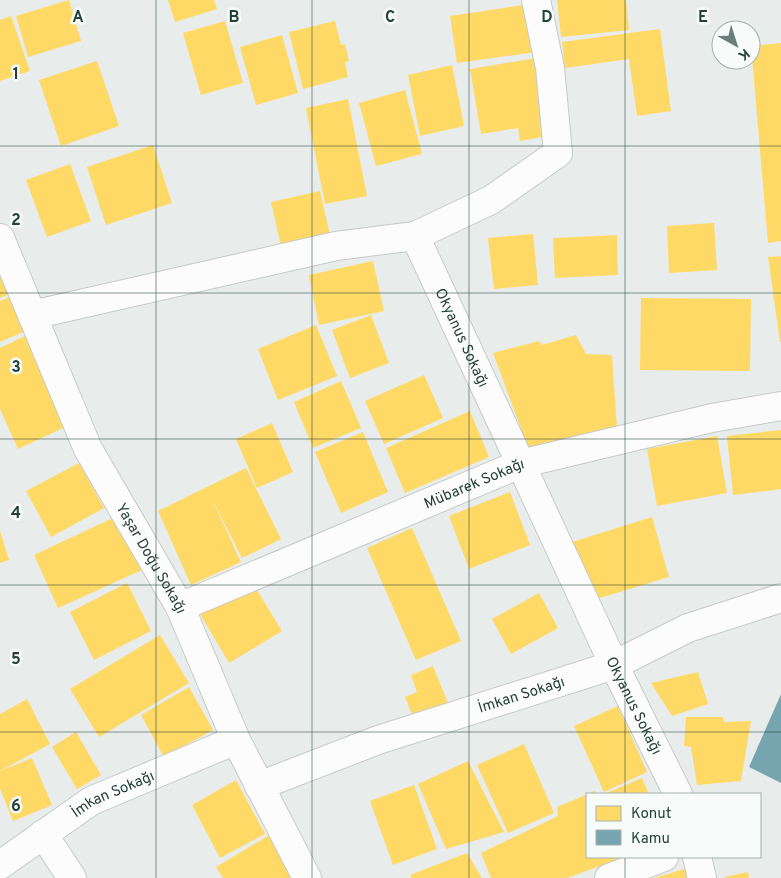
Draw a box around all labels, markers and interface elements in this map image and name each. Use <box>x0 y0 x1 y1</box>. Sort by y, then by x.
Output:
text: A <box>72 8 84 28</box>
text: B <box>228 8 240 28</box>
text: C <box>385 8 395 28</box>
text: D <box>541 8 553 28</box>
text: E <box>698 8 708 28</box>
north arrow <box>711 20 761 70</box>
text: K <box>734 44 752 64</box>
text: 1 <box>13 65 19 85</box>
text: 2 <box>11 211 21 231</box>
street label: Okyanus Sokağı <box>430 286 492 391</box>
text: 3 <box>11 358 21 378</box>
street label: Mübarek Sokağı <box>421 455 526 514</box>
street label: Yaşar Doğu Sokağı <box>111 500 190 617</box>
text: 4 <box>11 504 21 524</box>
text: 5 <box>11 650 21 670</box>
street label: Okyanus Sokağı <box>600 654 665 758</box>
street label: İmkan Sokağı <box>476 673 567 719</box>
street label: İmkan Sokağı <box>68 767 158 823</box>
legend <box>586 793 761 858</box>
text: 6 <box>11 797 21 817</box>
text: Konut <box>631 805 671 824</box>
text: Kamu <box>631 830 670 849</box>

